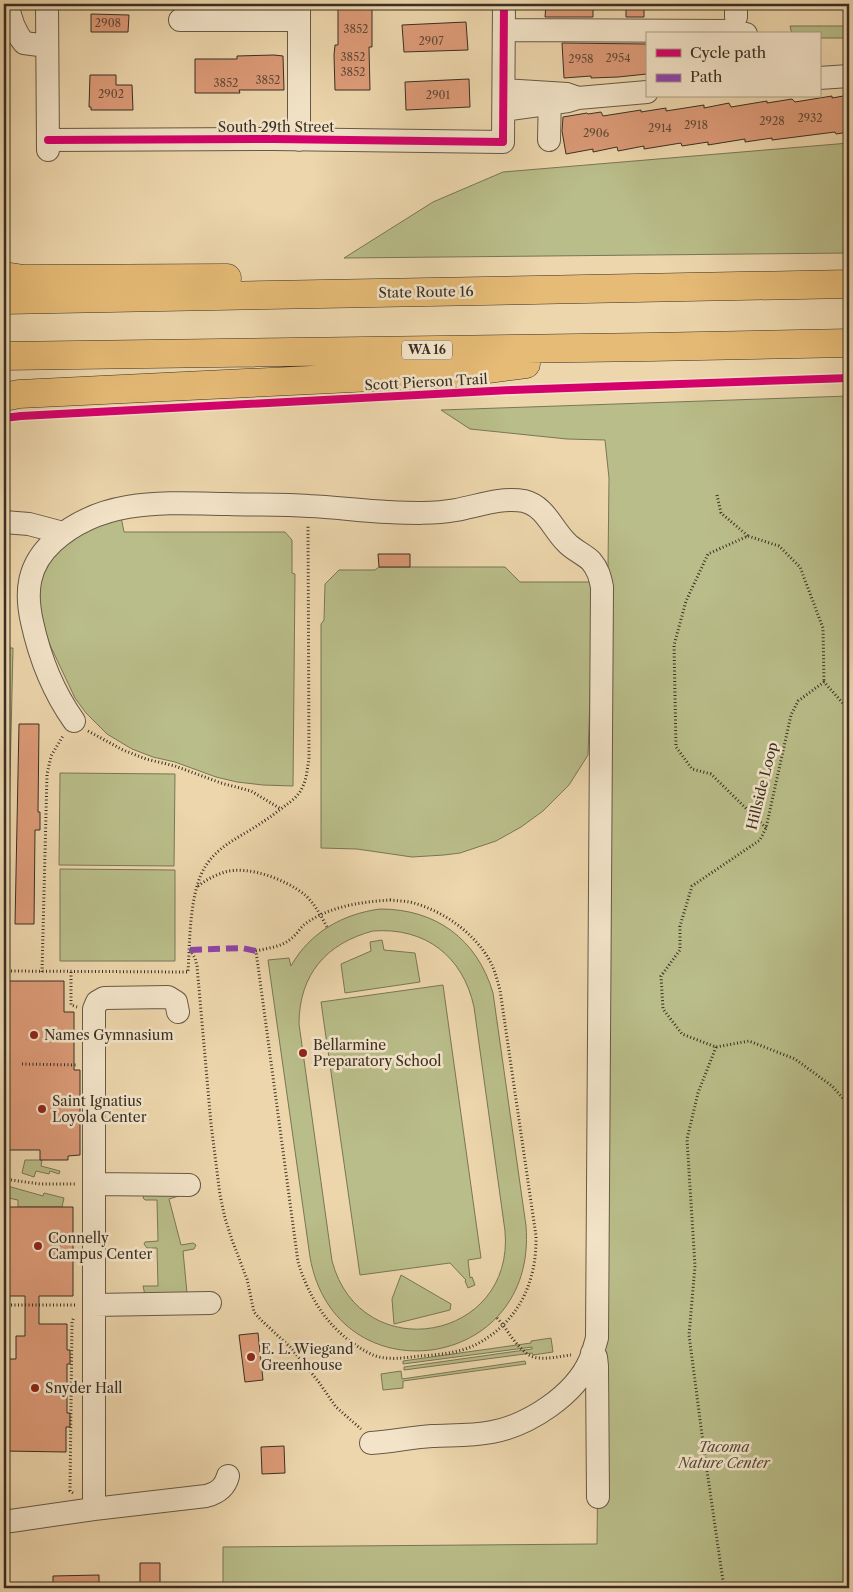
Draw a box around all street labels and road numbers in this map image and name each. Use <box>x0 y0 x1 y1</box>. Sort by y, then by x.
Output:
street label: South 29th Street <box>218 118 334 136</box>
street label: State Route 16 <box>378 282 474 302</box>
road number: WA 16 <box>402 340 452 360</box>
street label: Scott Pierson Trail <box>364 370 488 394</box>
street label: Hillside Loop <box>742 740 782 832</box>

